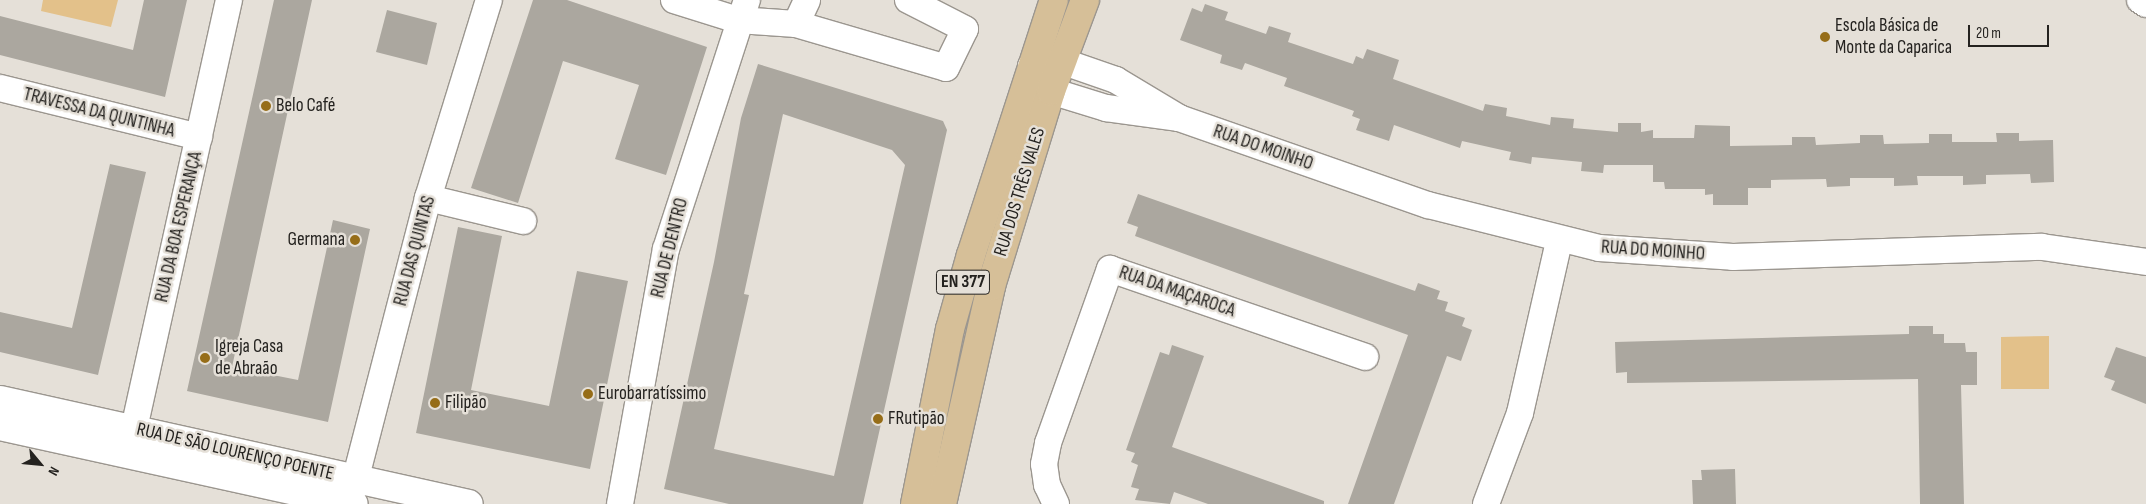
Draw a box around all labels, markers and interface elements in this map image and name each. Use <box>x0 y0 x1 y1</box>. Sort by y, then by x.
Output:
place label: Escola Básica de Monte da Caparica <box>1835 15 1952 59</box>
scale bar <box>1971 15 2052 47</box>
text: 20 m <box>1976 24 2001 43</box>
marker: Escola Básica de Monte da Caparica <box>1819 31 1831 43</box>
street label: TRAVESSA DA QUNTINHA <box>21 83 177 143</box>
place label: Belo Café <box>276 95 335 117</box>
marker: Belo Café <box>260 100 272 112</box>
street label: RUA DO MOINHO <box>1210 120 1316 176</box>
street label: RUA DOS TRÊS VALES <box>990 125 1050 259</box>
street label: RUA DA BOA ESPERANÇA <box>151 149 207 305</box>
street label: RUA DAS QUINTAS <box>389 193 441 309</box>
street label: RUA DE DENTRO <box>647 196 693 300</box>
place label: Germana <box>287 229 345 251</box>
marker: Germana <box>349 234 361 246</box>
street label: RUA DO MOINHO <box>1600 236 1706 266</box>
street label: RUA DA MAÇAROCA <box>1116 261 1238 323</box>
road number: EN 377 <box>936 266 990 298</box>
place label: Igreja Casa de Abraão <box>215 336 283 380</box>
marker: Igreja Casa de Abraão <box>199 352 211 364</box>
place label: Eurobarratíssimo <box>598 383 706 405</box>
marker: Eurobarratíssimo <box>582 388 594 400</box>
place label: Filipão <box>445 392 487 414</box>
marker: Filipão <box>429 397 441 409</box>
place label: FRutipão <box>888 408 945 430</box>
marker: FRutipão <box>872 413 884 425</box>
street label: RUA DE SÃO LOURENÇO POENTE <box>134 418 336 486</box>
north arrow <box>15 439 65 489</box>
text: N <box>44 464 63 479</box>

